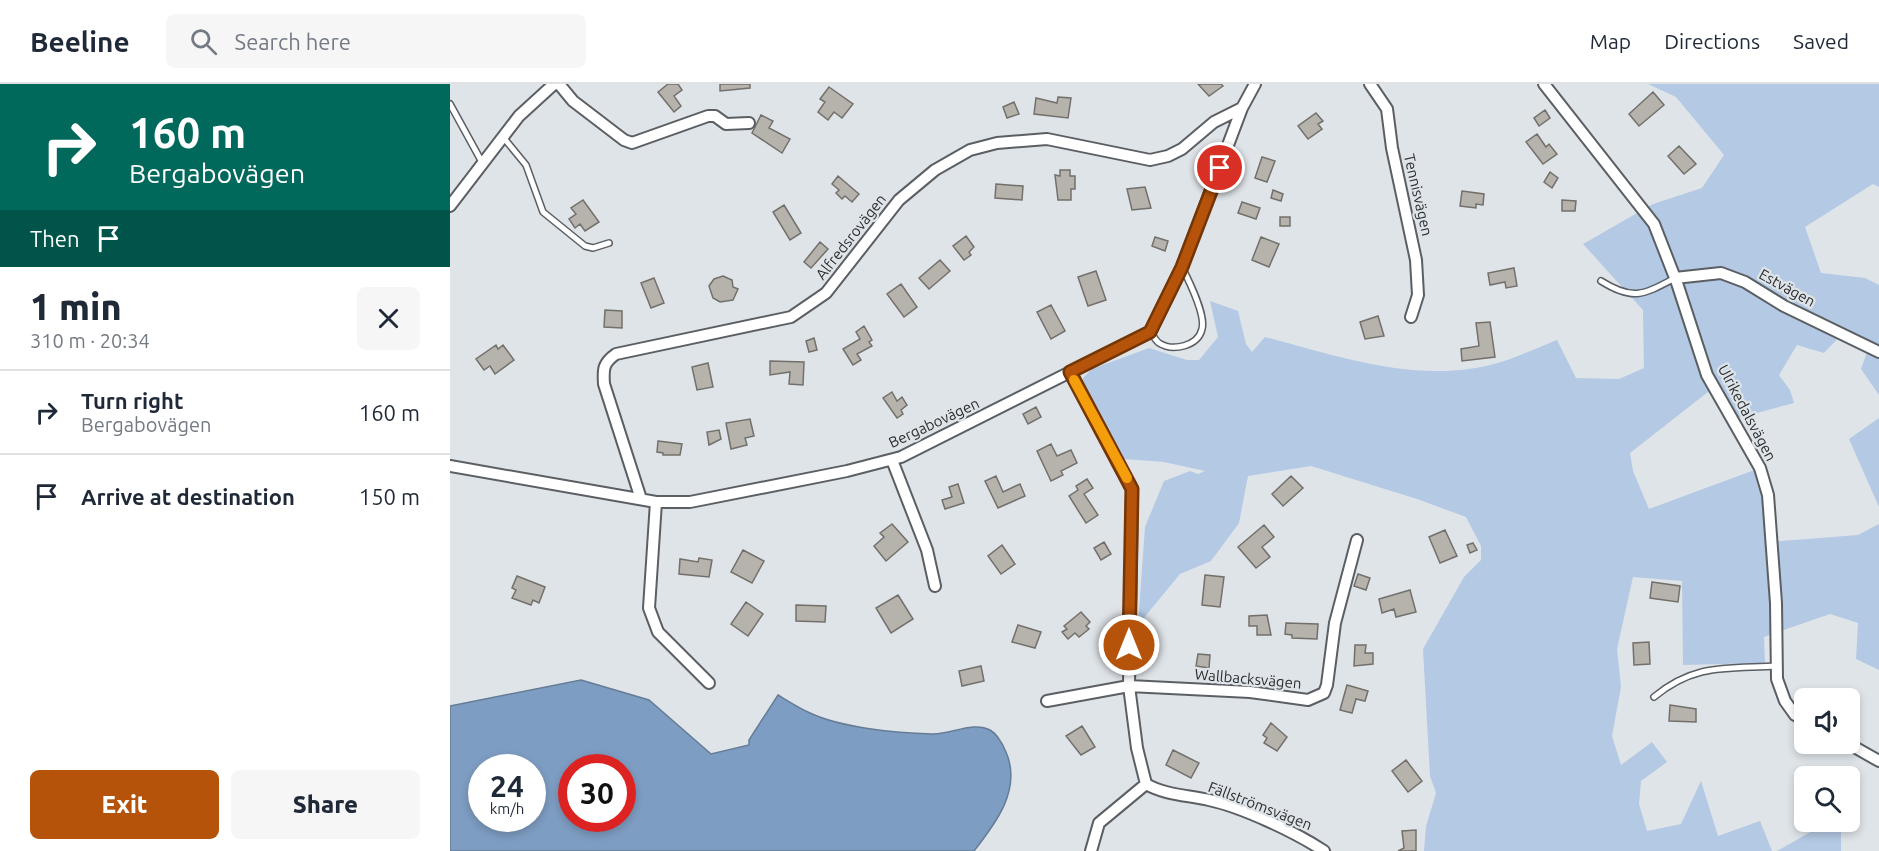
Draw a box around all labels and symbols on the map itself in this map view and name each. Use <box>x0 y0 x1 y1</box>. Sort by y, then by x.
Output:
pin <box>1194 142 1245 193</box>
street label: Tennisvägen <box>1401 152 1436 238</box>
street label: Alfredsrovägen <box>812 191 889 283</box>
street label: Estvägen <box>1756 265 1818 310</box>
street label: Ulrikedalsvägen <box>1715 362 1780 464</box>
street label: Bergabovägen <box>886 394 982 451</box>
position arrow <box>1097 613 1161 677</box>
street label: Wallbacksvägen <box>1194 665 1302 692</box>
speed limit sign: 30 <box>558 754 636 832</box>
street label: Fällströmsvägen <box>1206 778 1314 833</box>

